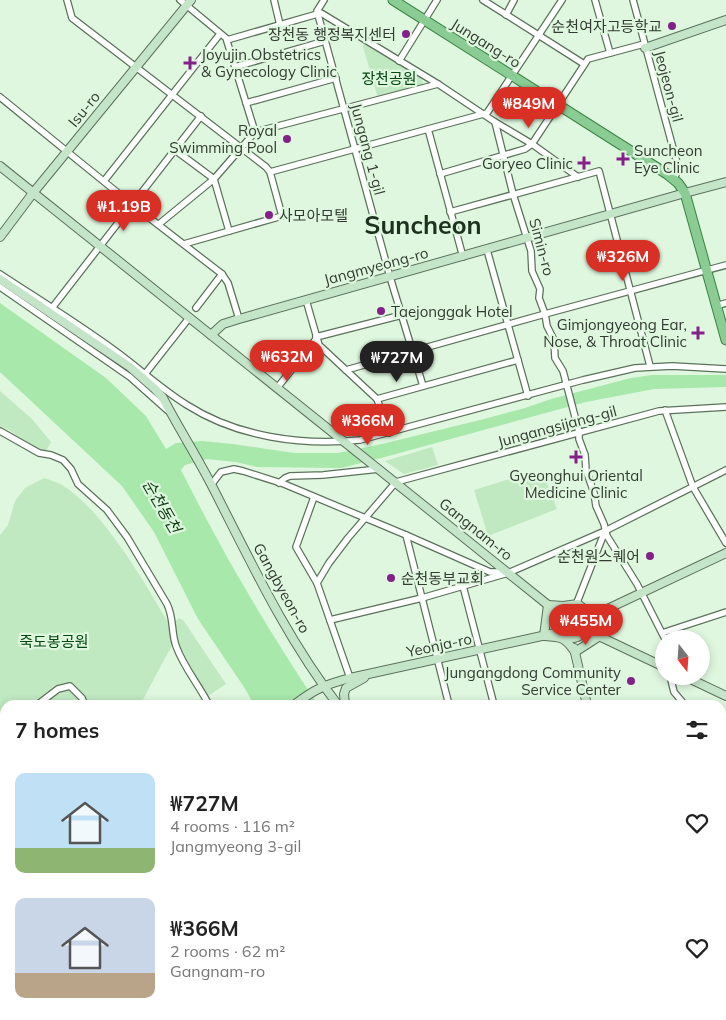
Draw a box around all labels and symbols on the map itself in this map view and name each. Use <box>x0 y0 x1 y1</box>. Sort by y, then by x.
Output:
street label: Jungang-ro <box>448 14 524 72</box>
place label: 순천여자고등학교 <box>552 17 662 36</box>
marker: 순천여자고등학교 <box>666 20 678 32</box>
place label: 장천동 행정복지센터 <box>268 25 396 44</box>
marker: 장천동 행정복지센터 <box>400 28 412 40</box>
place label: Joyujin Obstetrics & Gynecology Clinic <box>201 45 337 81</box>
street label: Jeojeon-gil <box>650 48 688 124</box>
marker: Joyujin Obstetrics & Gynecology Clinic <box>183 56 197 70</box>
park label: 장천공원 <box>361 69 417 88</box>
pin: ₩849M <box>494 86 564 129</box>
street label: Isu-ro <box>64 87 104 131</box>
street label: Jungang 1-gil <box>347 101 389 197</box>
place label: Royal Swimming Pool <box>169 121 277 157</box>
marker: Royal Swimming Pool <box>281 133 293 145</box>
place label: Suncheon Eye Clinic <box>634 141 703 177</box>
marker: Suncheon Eye Clinic <box>616 152 630 166</box>
place label: Goryeo Clinic <box>482 154 573 173</box>
marker: Goryeo Clinic <box>577 156 591 170</box>
pin: ₩1.19B <box>83 190 165 232</box>
place label: 사모아모텔 <box>279 206 348 225</box>
marker: 사모아모텔 <box>263 209 275 221</box>
district label: Suncheon <box>364 209 482 240</box>
street label: Simin-ro <box>525 216 559 278</box>
pin: ₩326M <box>588 240 658 282</box>
street label: Jangmyeong-ro <box>322 243 430 289</box>
place label: Taejonggak Hotel <box>391 302 513 321</box>
marker: Taejonggak Hotel <box>375 305 387 317</box>
place label: Gimjongyeong Ear, Nose, & Throat Clinic <box>543 315 687 351</box>
marker: Gimjongyeong Ear, Nose, & Throat Clinic <box>691 326 705 340</box>
pin: ₩632M <box>252 340 322 382</box>
pin: ₩727M <box>362 340 432 383</box>
street label: Jungangsijang-gil <box>495 401 619 451</box>
pin: ₩366M <box>333 404 403 446</box>
marker: Gyeonghui Oriental Medicine Clinic <box>569 450 583 464</box>
place label: Gyeonghui Oriental Medicine Clinic <box>509 466 643 502</box>
water label: 순천동천 <box>139 475 187 538</box>
street label: Gangnam-ro <box>435 494 517 564</box>
street label: Gangbyeon-ro <box>249 539 315 637</box>
place label: 순천원스퀘어 <box>557 547 640 566</box>
marker: 순천원스퀘어 <box>644 550 656 562</box>
place label: 순천동부교회 <box>401 569 484 588</box>
marker: 순천동부교회 <box>385 572 397 584</box>
pin: ₩455M <box>551 604 621 646</box>
street label: Yeonja-ro <box>404 629 473 661</box>
north arrow <box>655 630 710 685</box>
park label: 죽도봉공원 <box>19 632 89 651</box>
place label: Jungangdong Community Service Center <box>444 663 622 699</box>
marker: Jungangdong Community Service Center <box>625 675 637 687</box>

